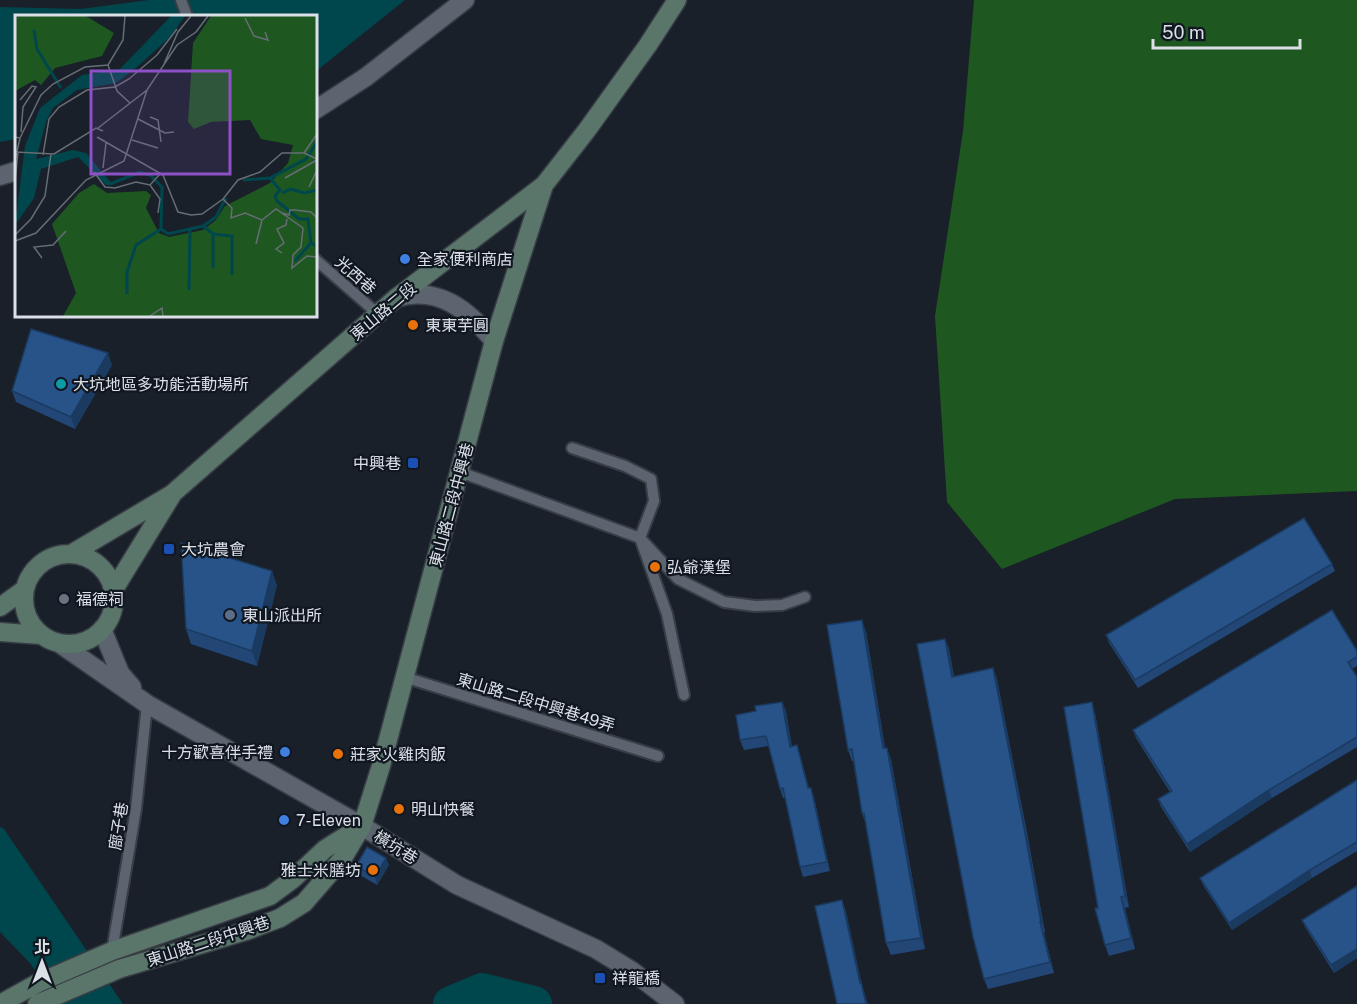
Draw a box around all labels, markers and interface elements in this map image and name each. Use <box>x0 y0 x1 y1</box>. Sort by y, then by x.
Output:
scale bar <box>1153 12 1300 50</box>
inset map <box>15 15 316 316</box>
text: 50 m <box>1162 22 1205 43</box>
place label: 全家便利商店 <box>417 250 513 269</box>
street label: 光西巷 <box>331 252 380 298</box>
marker: 全家便利商店 <box>398 252 412 266</box>
street label: 東山路二段 <box>347 278 420 344</box>
place label: 東東芋圓 <box>425 316 489 335</box>
marker: 東東芋圓 <box>406 318 420 332</box>
place label: 大坑地區多功能活動場所 <box>73 375 249 394</box>
marker: 大坑地區多功能活動場所 <box>54 377 68 391</box>
street label: 東山路二段中興巷 <box>426 441 477 569</box>
place label: 中興巷 <box>353 454 401 473</box>
marker: 中興巷 <box>406 456 420 470</box>
place label: 大坑農會 <box>181 540 245 559</box>
marker: 大坑農會 <box>162 542 176 556</box>
place label: 弘爺漢堡 <box>667 558 731 577</box>
marker: 弘爺漢堡 <box>648 560 662 574</box>
place label: 福德祠 <box>76 590 124 609</box>
marker: 福德祠 <box>57 592 71 606</box>
place label: 東山派出所 <box>242 606 322 625</box>
marker: 東山派出所 <box>223 608 237 622</box>
street label: 東山路二段中興巷49弄 <box>455 669 617 736</box>
place label: 十方歡喜伴手禮 <box>161 743 273 762</box>
marker: 十方歡喜伴手禮 <box>278 745 292 759</box>
place label: 莊家火雞肉飯 <box>350 745 446 764</box>
marker: 莊家火雞肉飯 <box>331 747 345 761</box>
place label: 明山快餐 <box>411 800 475 819</box>
street label: 廍子巷 <box>105 801 132 851</box>
marker: 明山快餐 <box>392 802 406 816</box>
place label: 7-Eleven <box>296 811 361 830</box>
marker: 7-Eleven <box>277 813 291 827</box>
street label: 橫坑巷 <box>370 827 421 868</box>
place label: 雅士米膳坊 <box>281 861 361 880</box>
marker: 雅士米膳坊 <box>366 863 380 877</box>
street label: 東山路二段中興巷 <box>144 913 272 970</box>
north arrow <box>12 932 72 992</box>
text: 北 <box>34 938 50 957</box>
place label: 祥龍橋 <box>612 969 660 988</box>
marker: 祥龍橋 <box>593 971 607 985</box>

